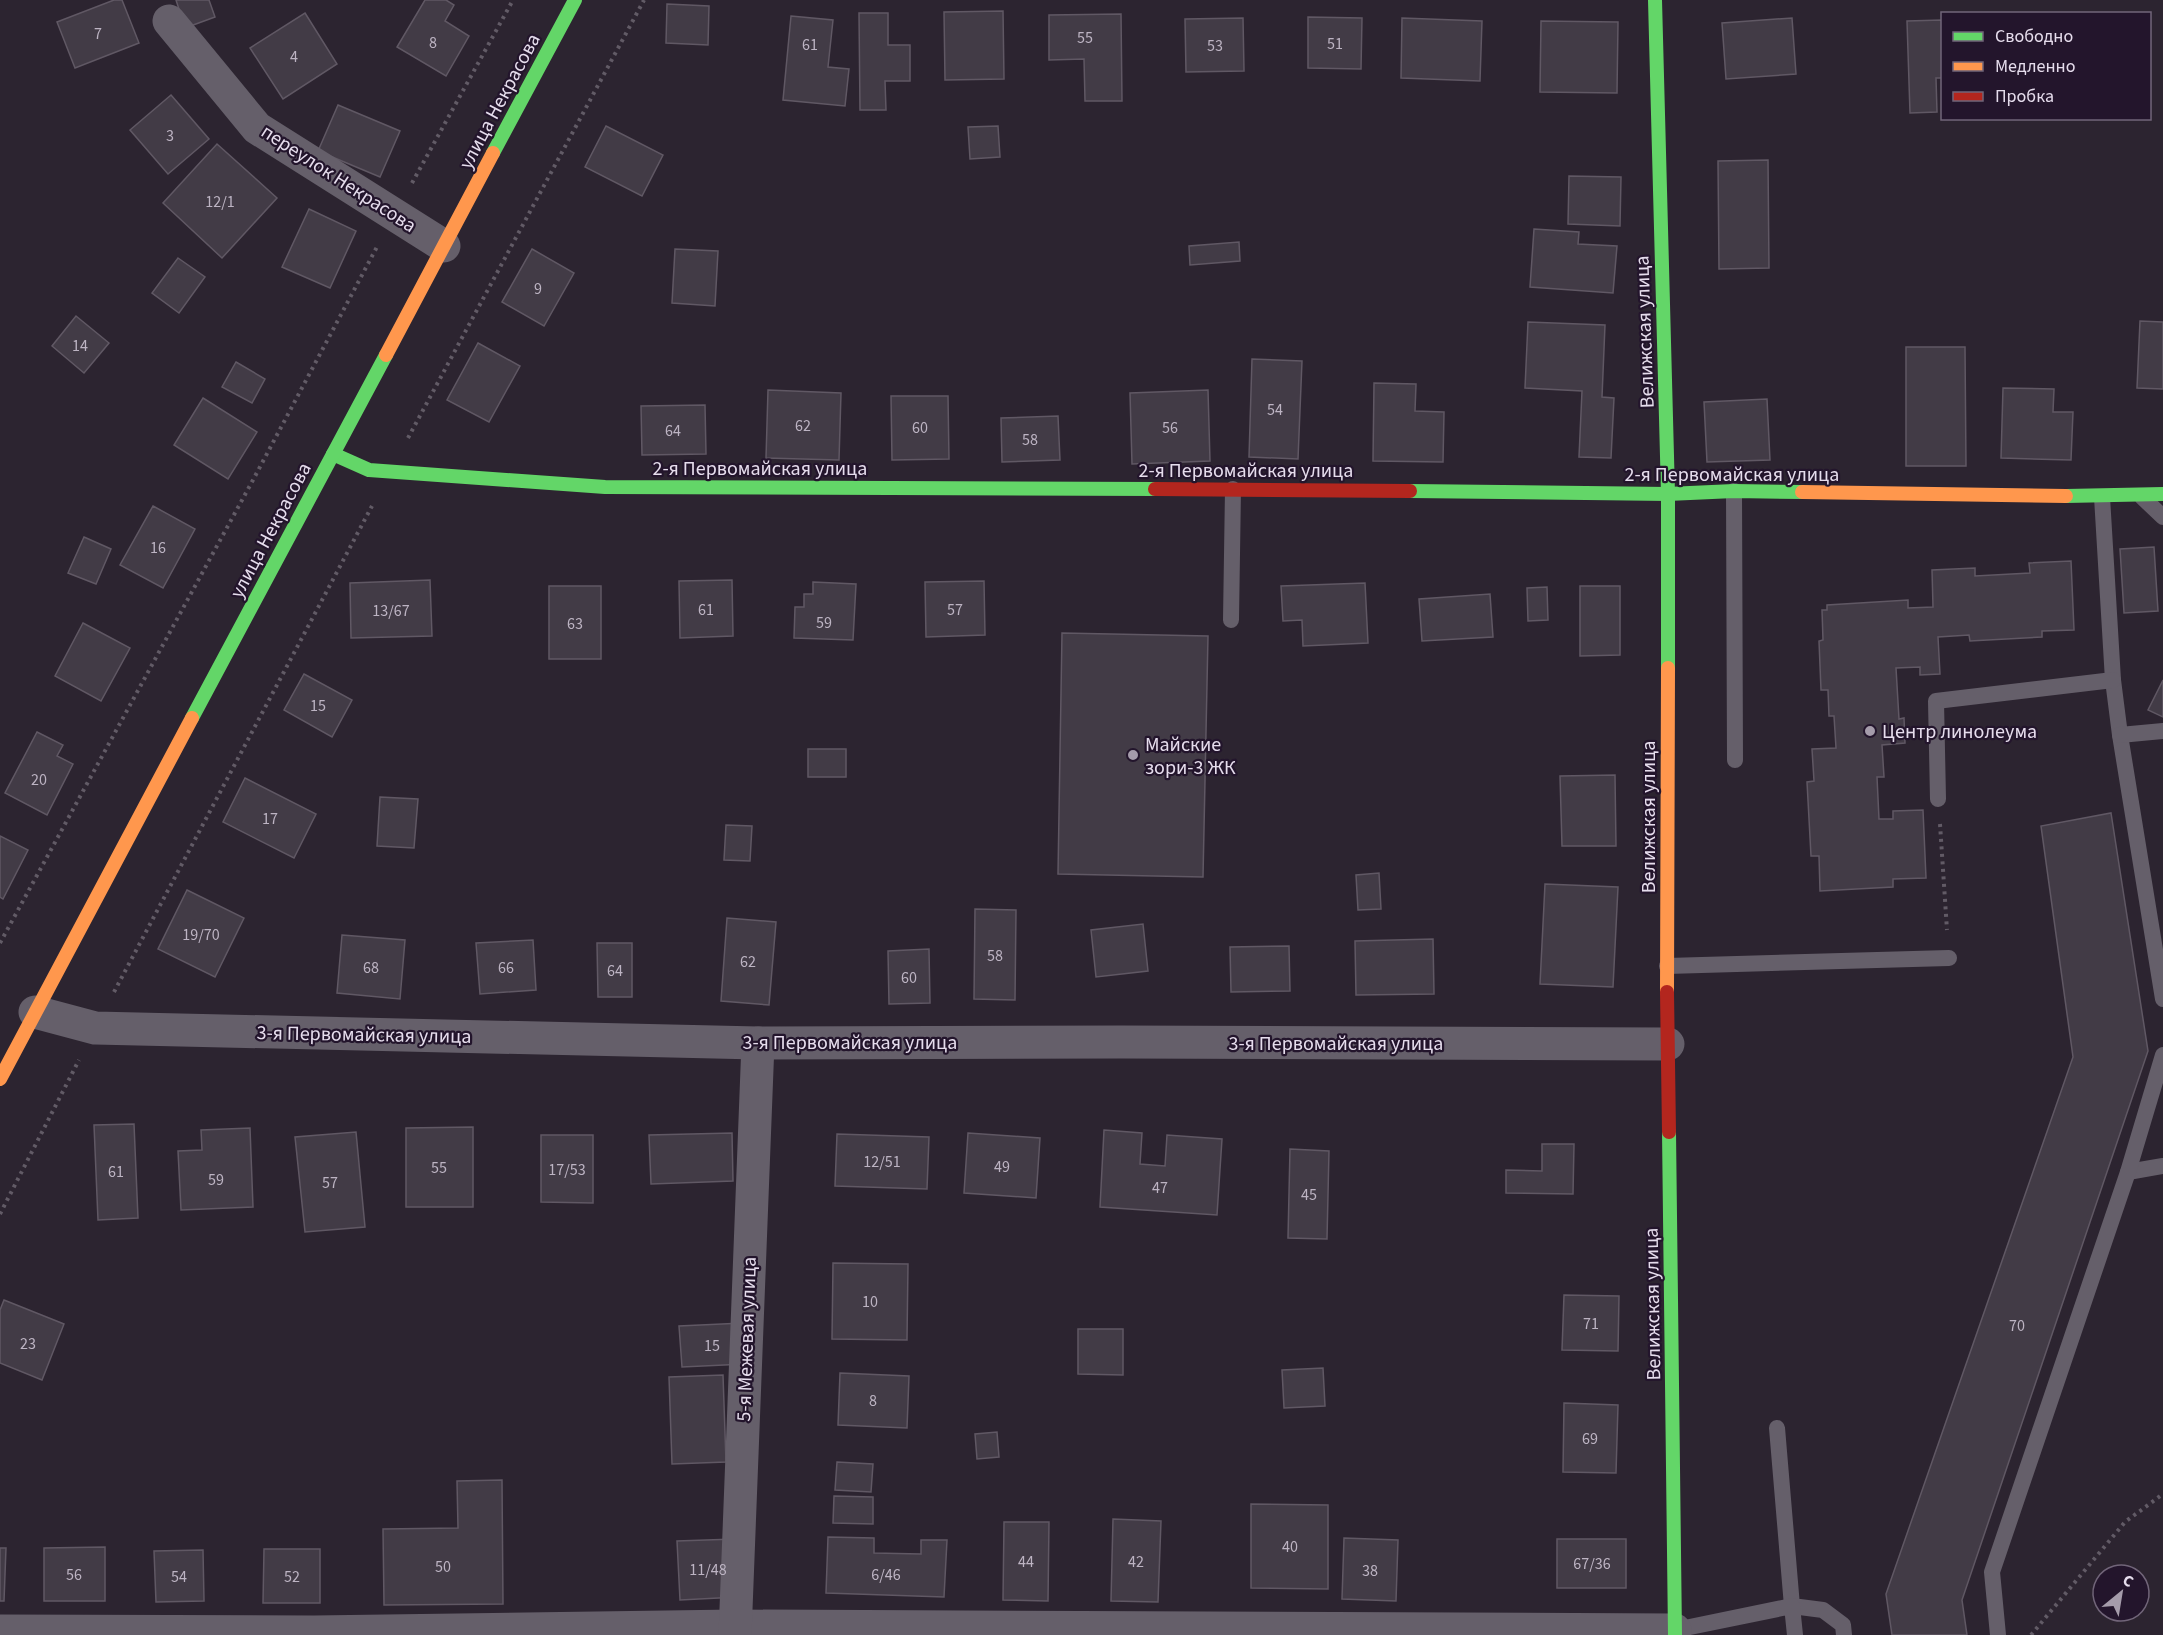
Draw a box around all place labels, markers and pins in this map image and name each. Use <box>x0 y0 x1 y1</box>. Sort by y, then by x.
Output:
place label: Центр линолеума <box>1882 718 2037 746</box>
marker: Центр линолеума <box>1863 724 1877 738</box>
place label: Майские зори-3 ЖК <box>1145 731 1236 782</box>
marker: Майские зори-3 ЖК <box>1126 748 1140 762</box>

